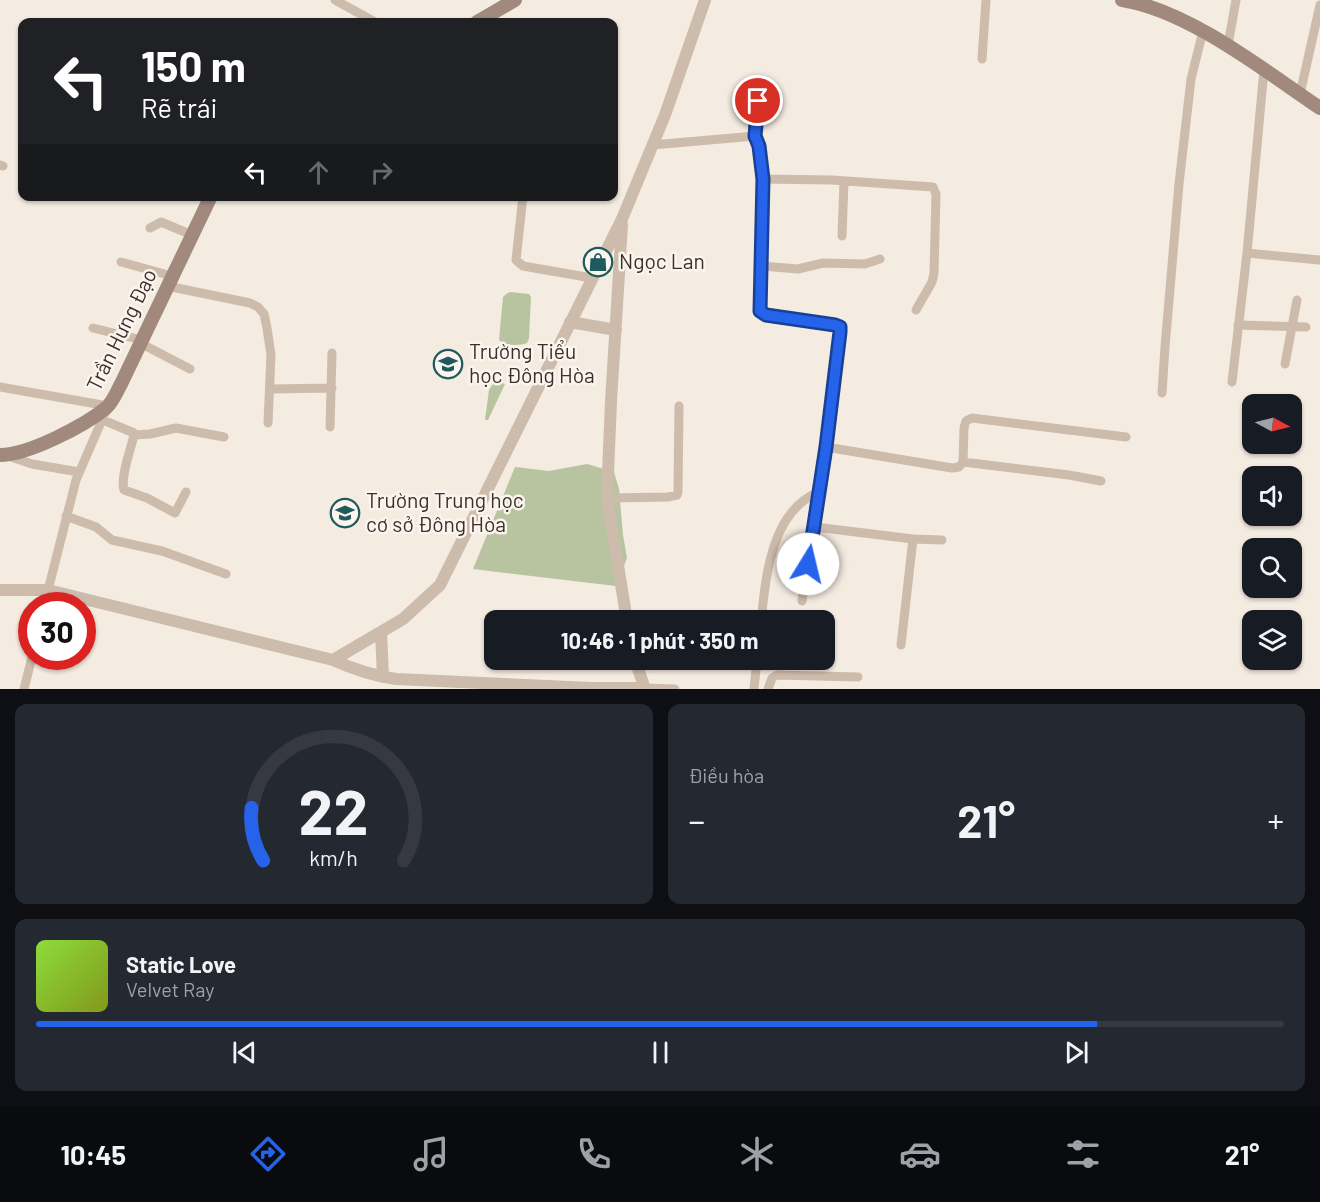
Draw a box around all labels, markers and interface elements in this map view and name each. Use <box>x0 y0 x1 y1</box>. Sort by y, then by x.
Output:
text: 150 m <box>141 40 246 90</box>
icon: left <box>42 42 120 120</box>
pin <box>732 75 783 126</box>
icon: arrive <box>741 84 774 117</box>
text: Rẽ trái <box>141 91 218 123</box>
icon: left <box>239 156 272 189</box>
icon: ahead <box>302 156 335 189</box>
icon: right <box>365 156 398 189</box>
shop icon: Ngọc Lan <box>582 246 614 278</box>
place label: Ngọc Lan <box>619 248 705 273</box>
street label: Trần Hưng Đạo <box>80 264 161 394</box>
place label: Trường Tiểu học Đông Hòa <box>469 338 595 387</box>
school or university icon: Trường Tiểu học Đông Hòa <box>432 348 464 380</box>
north arrow <box>1242 394 1302 454</box>
map controls <box>1242 394 1302 670</box>
button: sound <box>1242 466 1302 526</box>
place label: Trường Trung học cơ sở Đông Hòa <box>366 487 524 536</box>
school or university icon: Trường Trung học cơ sở Đông Hòa <box>329 497 361 529</box>
position arrow <box>776 532 840 596</box>
button: search <box>1242 538 1302 598</box>
speed limit sign: 30 <box>18 592 96 670</box>
button: layers <box>1242 610 1302 670</box>
text: 10:46 · 1 phút · 350 m <box>561 627 758 653</box>
text: Điều hòa <box>689 763 764 787</box>
text: 22 <box>299 773 369 847</box>
text: 21° <box>957 793 1015 847</box>
text: − <box>689 800 705 840</box>
text: + <box>1268 800 1284 840</box>
text: km/h <box>309 845 358 870</box>
text: Static Love <box>126 951 236 977</box>
text: Velvet Ray <box>126 977 215 1001</box>
icon: previous <box>228 1036 261 1069</box>
icon: pause <box>644 1036 677 1069</box>
icon: next <box>1060 1036 1093 1069</box>
icon: directions <box>247 1133 289 1175</box>
icon: music <box>410 1133 452 1175</box>
icon: phone <box>573 1133 615 1175</box>
icon: climate <box>736 1133 778 1175</box>
icon: car <box>899 1133 941 1175</box>
icon: filters <box>1062 1133 1104 1175</box>
text: 10:45 <box>60 1138 126 1170</box>
text: 21° <box>1225 1138 1259 1170</box>

